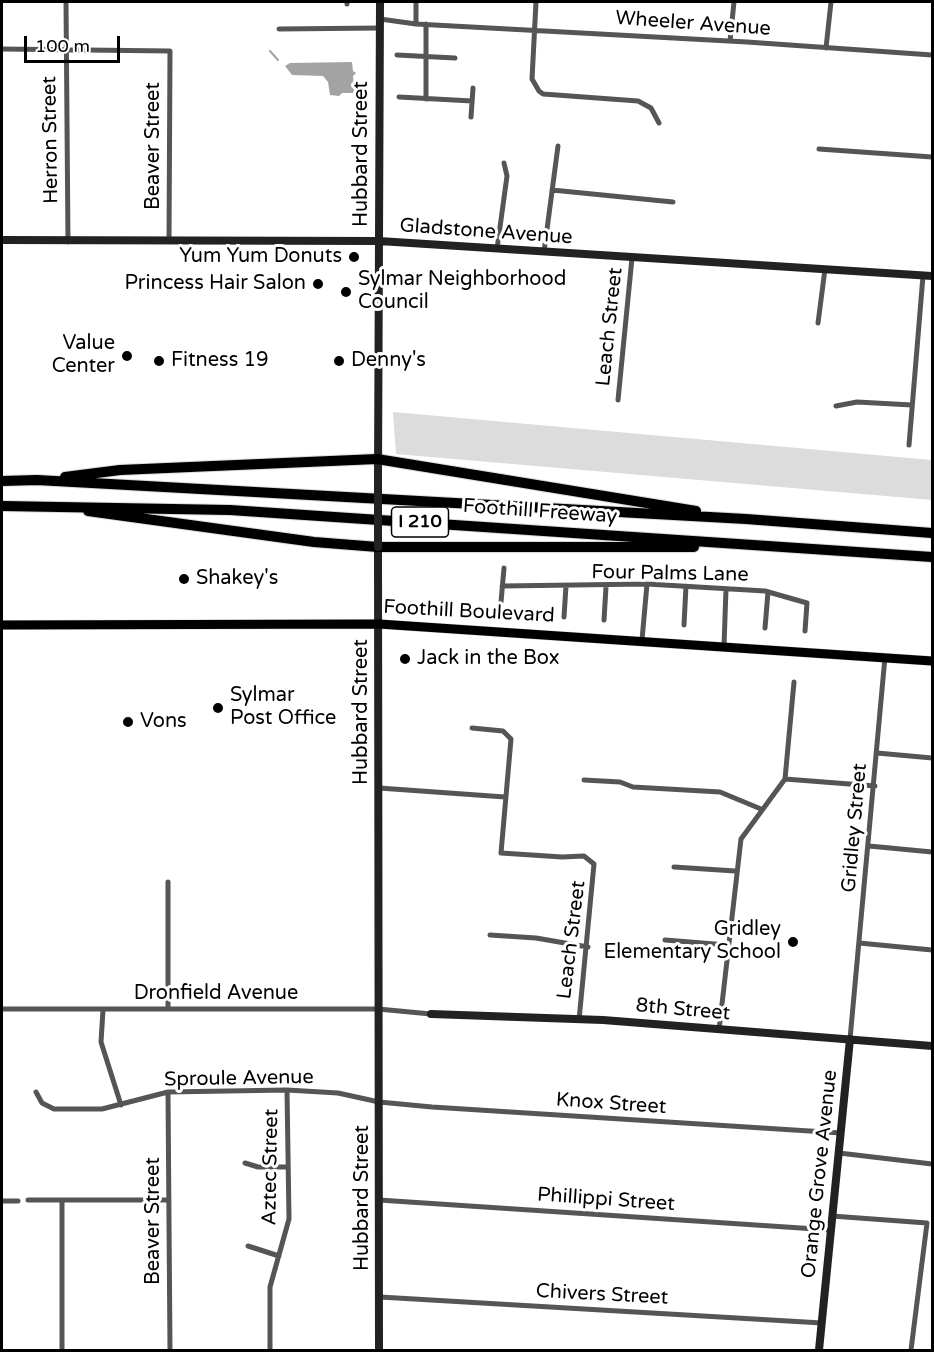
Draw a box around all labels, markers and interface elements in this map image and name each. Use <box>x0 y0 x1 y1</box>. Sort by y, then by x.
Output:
street label: Wheeler Avenue <box>614 7 772 41</box>
scale bar <box>27 24 123 62</box>
text: 100 m <box>35 35 90 57</box>
street label: Herron Street <box>38 76 64 204</box>
street label: Hubbard Street <box>350 81 374 227</box>
street label: Beaver Street <box>142 82 166 210</box>
street label: Gladstone Avenue <box>399 214 573 250</box>
place label: Yum Yum Donuts <box>179 245 342 269</box>
marker: Yum Yum Donuts <box>347 250 361 264</box>
street label: Leach Street <box>592 266 628 388</box>
place label: Sylmar Neighborhood Council <box>358 268 566 315</box>
place label: Princess Hair Salon <box>125 272 306 296</box>
marker: Princess Hair Salon <box>311 277 325 291</box>
marker: Sylmar Neighborhood Council <box>339 285 353 299</box>
place label: Value Center <box>52 332 115 379</box>
marker: Value Center <box>120 349 134 363</box>
place label: Fitness 19 <box>171 349 269 373</box>
place label: Denny's <box>351 349 426 373</box>
marker: Fitness 19 <box>152 354 166 368</box>
marker: Denny's <box>332 354 346 368</box>
street label: Foothill Freeway <box>462 495 618 529</box>
road number: I 210 <box>392 507 448 537</box>
street label: Four Palms Lane <box>591 561 749 587</box>
place label: Shakey's <box>196 567 278 591</box>
marker: Shakey's <box>177 572 191 586</box>
street label: Foothill Boulevard <box>383 596 555 628</box>
street label: Hubbard Street <box>350 639 374 785</box>
place label: Jack in the Box <box>417 647 559 671</box>
marker: Jack in the Box <box>398 652 412 666</box>
place label: Sylmar Post Office <box>230 684 336 731</box>
marker: Sylmar Post Office <box>211 701 225 715</box>
place label: Vons <box>140 710 187 734</box>
marker: Vons <box>121 715 135 729</box>
street label: Gridley Street <box>837 762 873 894</box>
street label: Leach Street <box>553 879 591 1001</box>
place label: Gridley Elementary School <box>603 918 781 965</box>
marker: Gridley Elementary School <box>786 935 800 949</box>
street label: Dronfield Avenue <box>134 982 298 1006</box>
street label: 8th Street <box>635 994 731 1026</box>
street label: Sproule Avenue <box>164 1066 314 1092</box>
street label: Orange Grove Avenue <box>797 1069 843 1279</box>
street label: Knox Street <box>555 1088 667 1120</box>
street label: Aztec Street <box>258 1108 284 1226</box>
street label: Hubbard Street <box>351 1125 375 1271</box>
street label: Beaver Street <box>142 1157 166 1285</box>
street label: Phillippi Street <box>536 1183 676 1217</box>
street label: Chivers Street <box>535 1280 669 1310</box>

